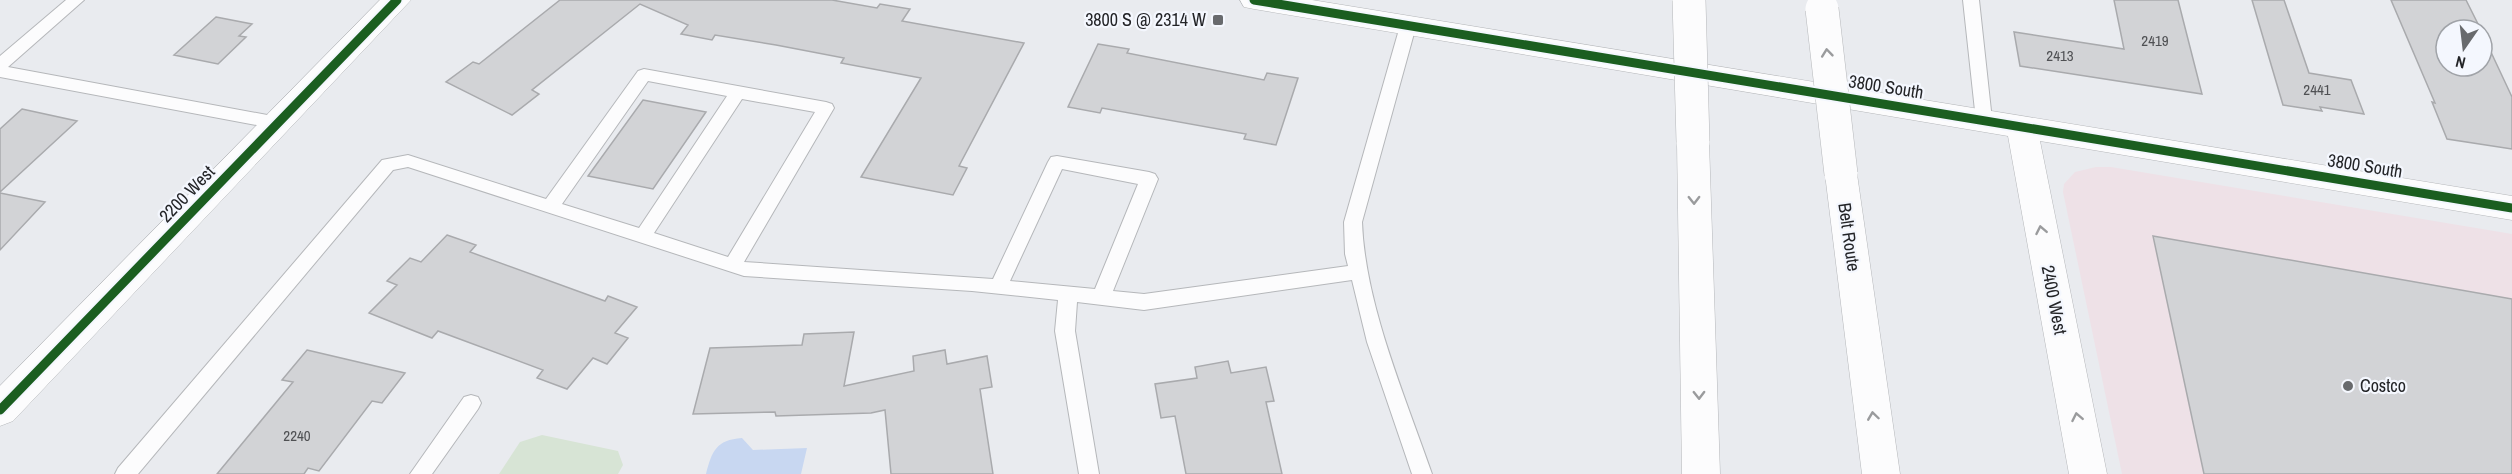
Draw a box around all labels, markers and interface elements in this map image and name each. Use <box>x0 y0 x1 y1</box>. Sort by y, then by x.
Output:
place label: 3800 S @ 2314 W <box>1085 7 1206 32</box>
marker: 3800 S @ 2314 W <box>1211 13 1225 27</box>
north arrow <box>2434 18 2494 78</box>
house number: 2419 <box>2141 30 2169 51</box>
house number: 2413 <box>2046 45 2074 66</box>
one-way arrow <box>1821 49 1834 58</box>
text: N <box>2453 51 2468 74</box>
street label: 3800 South <box>1847 68 1925 105</box>
house number: 2441 <box>2303 79 2331 100</box>
street label: 3800 South <box>2326 147 2404 184</box>
street label: 2200 West <box>153 160 220 228</box>
one-way arrow <box>1688 196 1700 205</box>
street label: Belt Route <box>1832 201 1867 273</box>
one-way arrow <box>2035 225 2048 235</box>
street label: 2400 West <box>2036 263 2073 337</box>
place label: Costco <box>2360 373 2406 398</box>
marker: Costco <box>2341 379 2355 393</box>
one-way arrow <box>1693 390 1705 399</box>
one-way arrow <box>1867 411 1880 421</box>
one-way arrow <box>2071 412 2084 422</box>
house number: 2240 <box>283 425 311 446</box>

